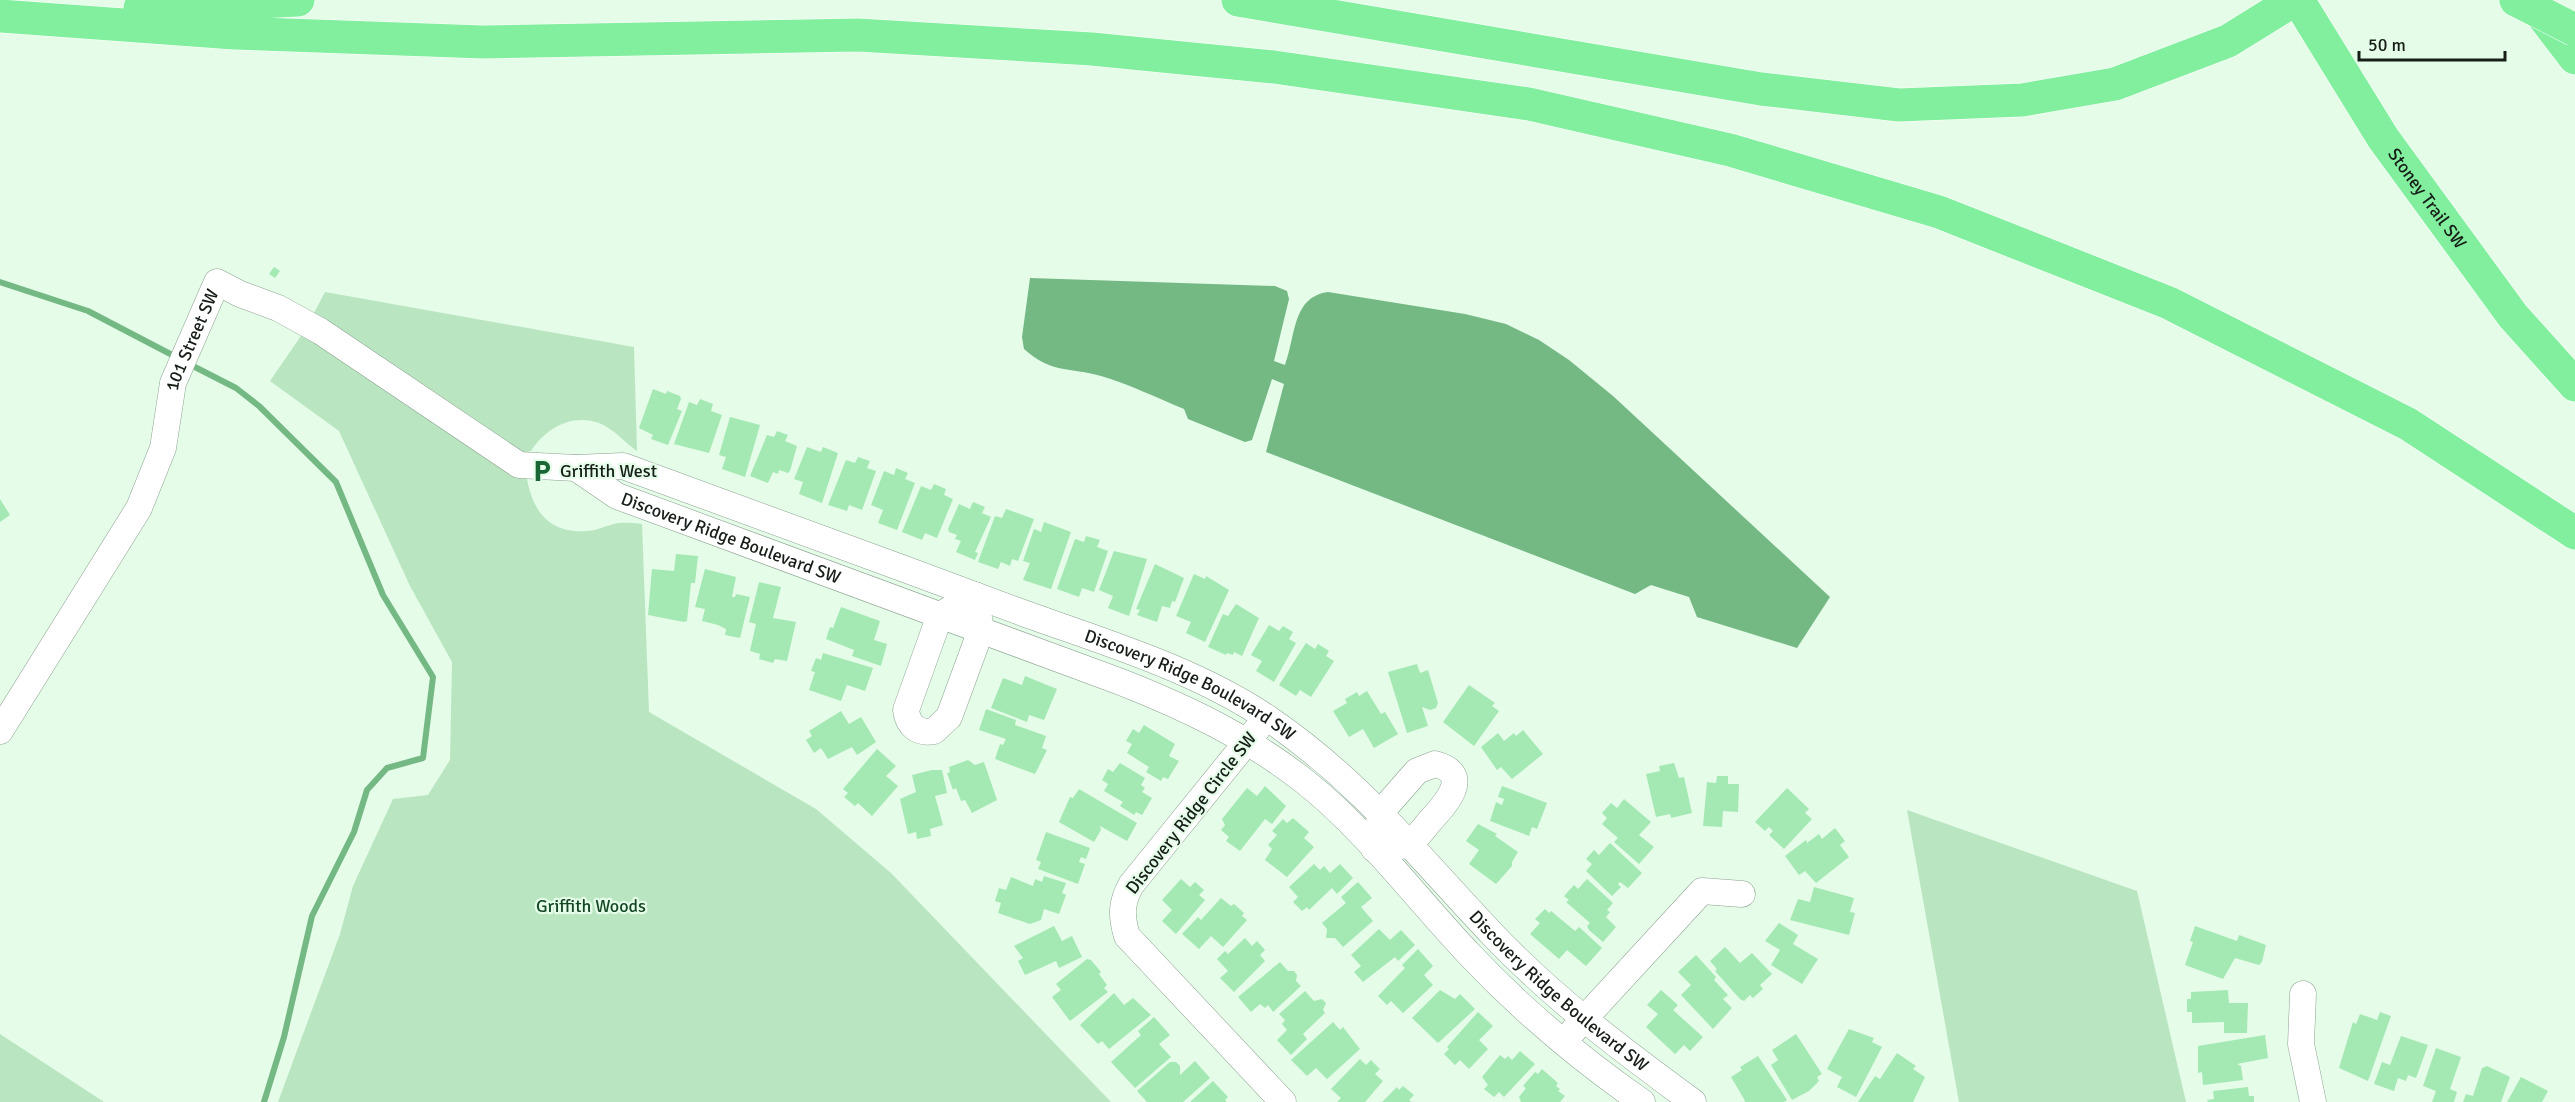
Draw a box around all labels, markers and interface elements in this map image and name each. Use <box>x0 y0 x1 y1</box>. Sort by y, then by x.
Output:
scale bar <box>2359 24 2504 62</box>
text: 50 m <box>2368 34 2406 56</box>
street label: Stoney Trail SW <box>2383 144 2471 253</box>
street label: 101 Street SW <box>161 286 224 392</box>
parking icon: Griffith West <box>529 458 555 484</box>
place label: Griffith West <box>560 460 657 482</box>
street label: Discovery Ridge Boulevard SW <box>618 487 844 589</box>
street label: Discovery Ridge Boulevard SW <box>1082 624 1300 745</box>
street label: Discovery Ridge Circle SW <box>1121 728 1261 898</box>
park label: Griffith Woods <box>536 895 646 917</box>
street label: Discovery Ridge Boulevard SW <box>1465 906 1653 1076</box>

